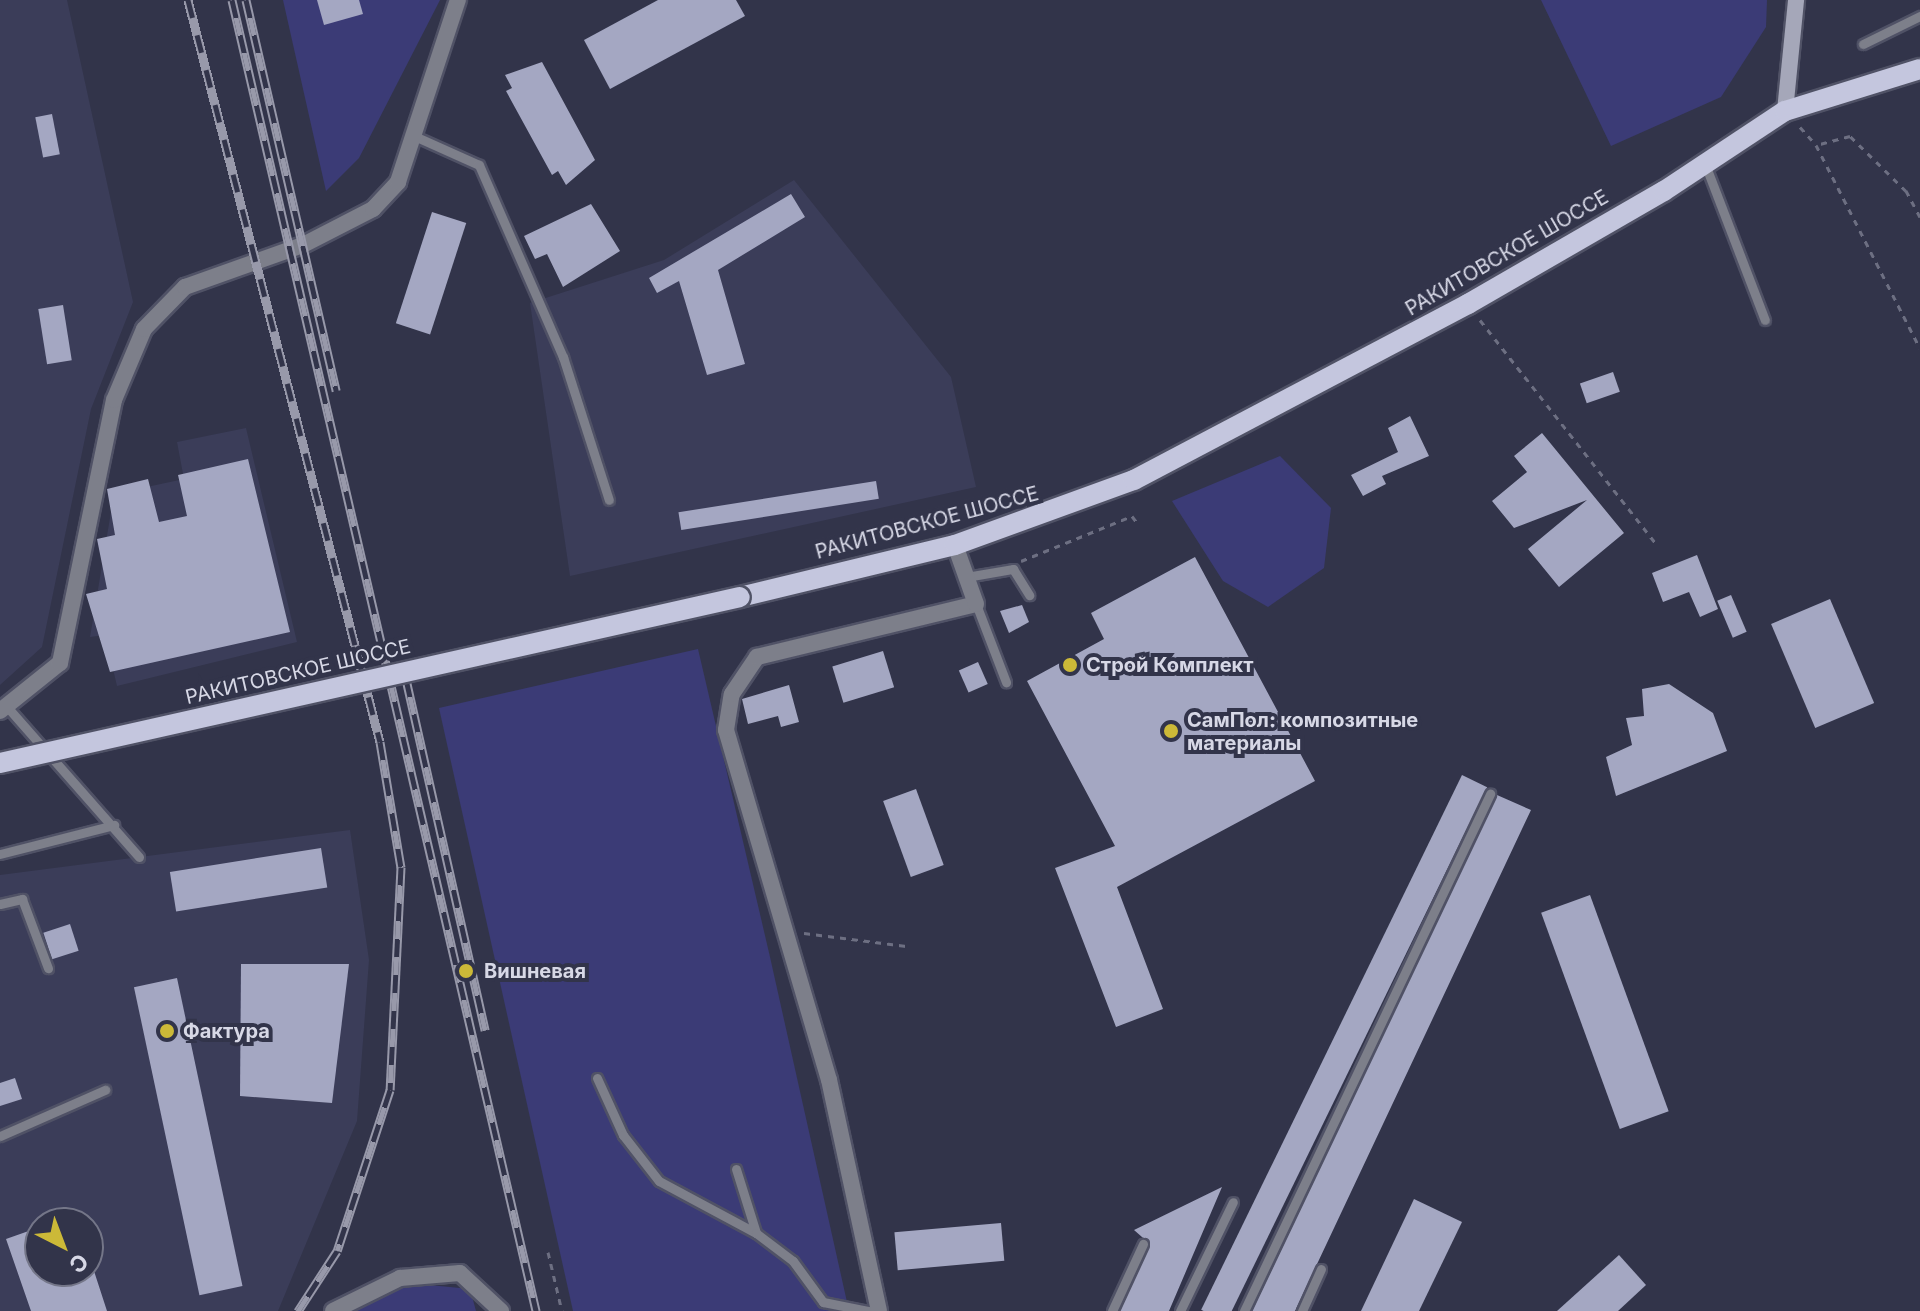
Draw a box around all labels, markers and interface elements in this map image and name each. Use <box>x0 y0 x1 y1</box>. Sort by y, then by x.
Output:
street label: РАКИТОВСКОЕ ШОССЕ <box>1401 185 1613 321</box>
street label: РАКИТОВСКОЕ ШОССЕ <box>813 482 1041 564</box>
street label: РАКИТОВСКОЕ ШОССЕ <box>183 634 413 710</box>
place label: Строй Комплект <box>1086 653 1253 677</box>
marker: Строй Комплект <box>1061 656 1079 674</box>
place label: СамПол: композитные материалы <box>1187 708 1418 755</box>
marker: СамПол: композитные материалы <box>1162 722 1180 740</box>
place label: Вишневая <box>484 959 586 983</box>
marker: Вишневая <box>455 960 477 982</box>
place label: Фактура <box>183 1019 270 1043</box>
marker: Фактура <box>158 1022 176 1040</box>
north arrow <box>24 1207 104 1287</box>
text: С <box>64 1248 93 1278</box>

